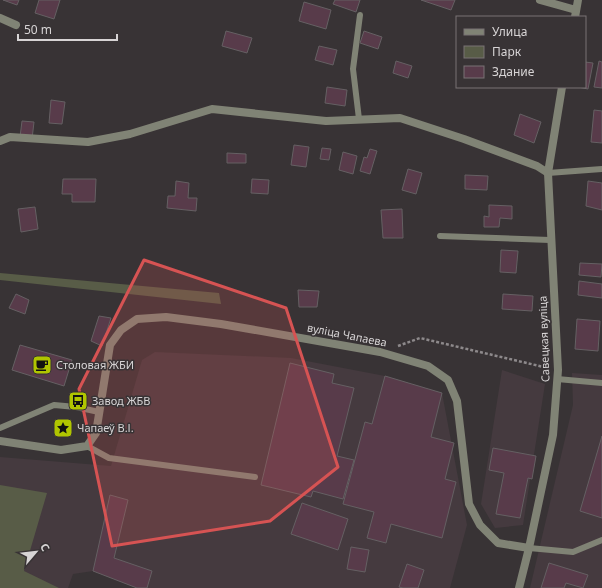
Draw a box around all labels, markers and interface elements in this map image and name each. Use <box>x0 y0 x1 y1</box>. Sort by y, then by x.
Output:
scale bar <box>18 16 117 42</box>
legend <box>456 16 586 88</box>
text: 50 m <box>24 21 52 38</box>
text: Улица <box>492 23 527 40</box>
text: Парк <box>492 43 522 60</box>
text: Здание <box>492 63 535 80</box>
street label: Савецкая вуліца <box>534 296 553 382</box>
street label: вуліца Чапаева <box>306 319 388 350</box>
cafe icon: Столовая ЖБИ <box>31 354 53 376</box>
place label: Столовая ЖБИ <box>56 357 134 372</box>
bus stop icon: Завод ЖБВ <box>67 390 89 412</box>
place label: Завод ЖБВ <box>92 393 151 408</box>
place icon: Чапаеў В.І. <box>52 417 74 439</box>
place label: Чапаеў В.І. <box>77 420 134 435</box>
north arrow <box>16 532 56 572</box>
text: С <box>37 540 54 554</box>

